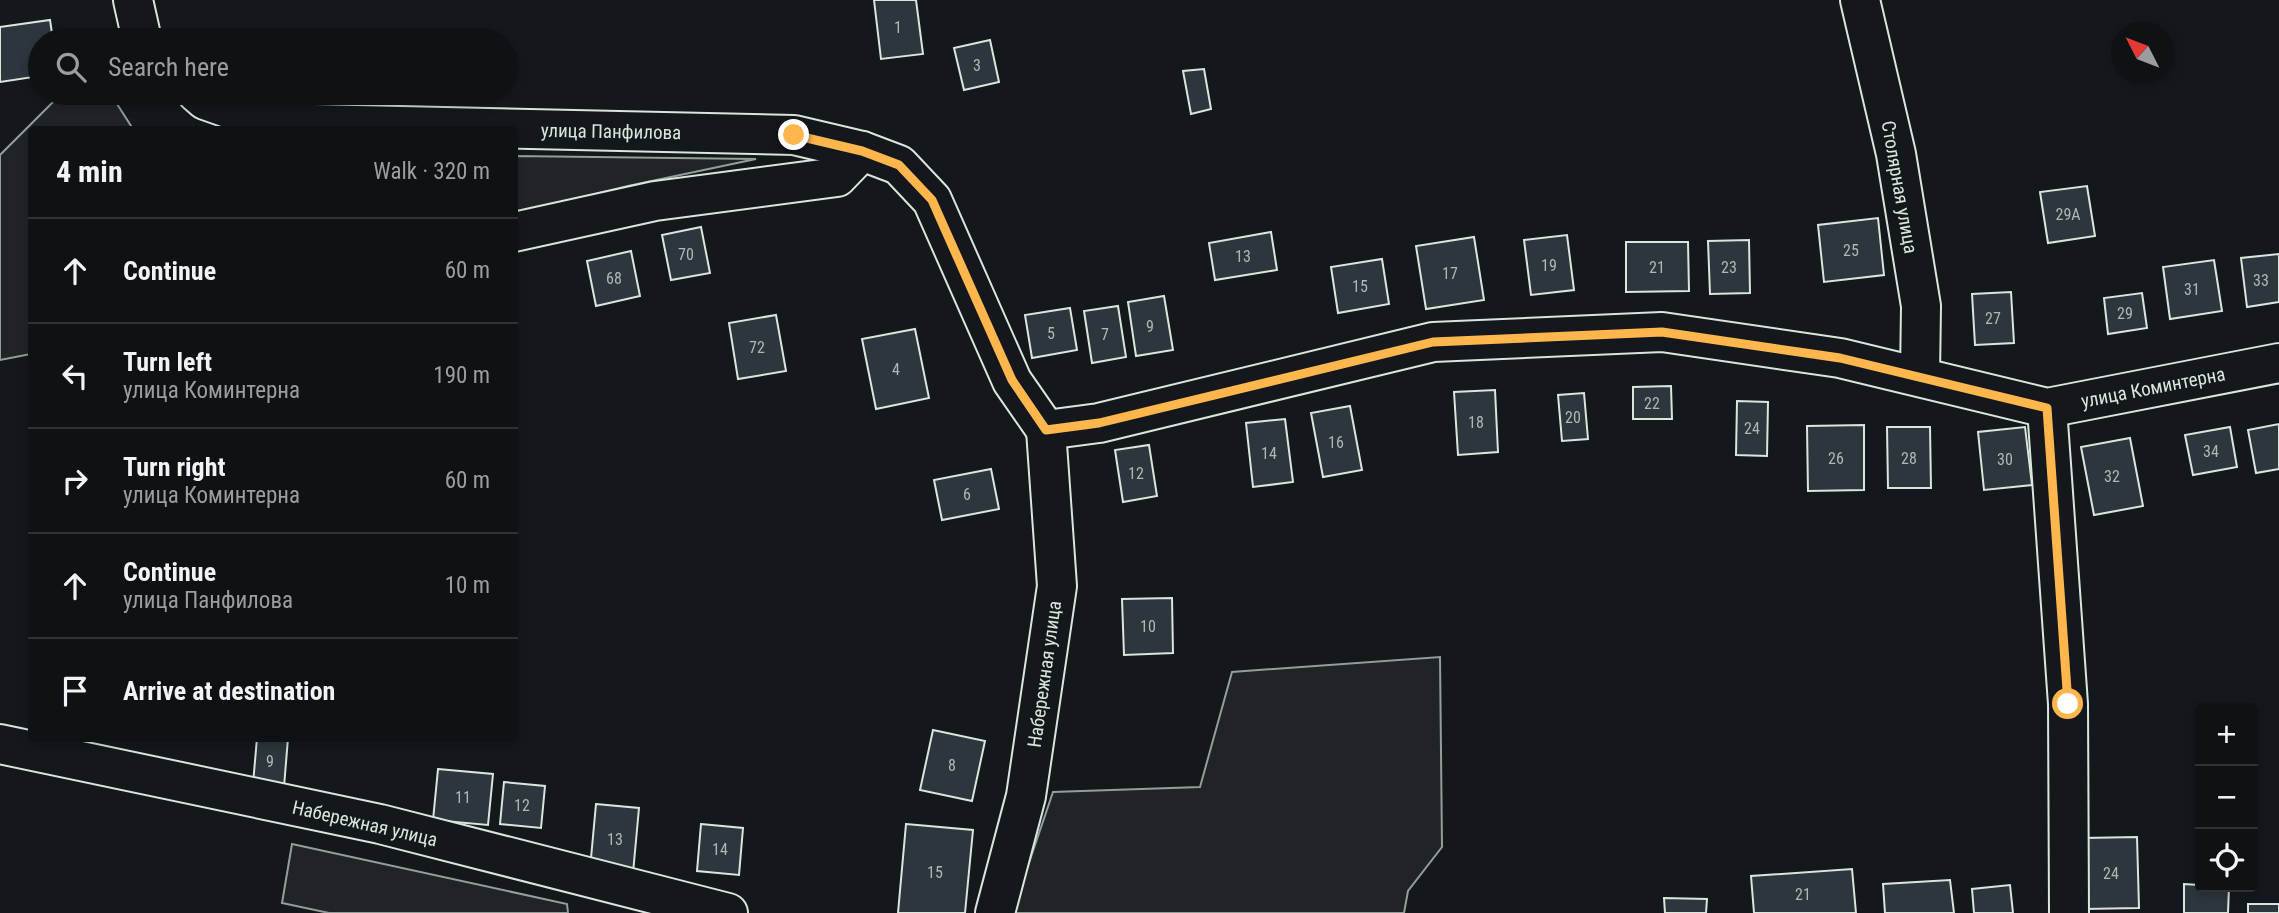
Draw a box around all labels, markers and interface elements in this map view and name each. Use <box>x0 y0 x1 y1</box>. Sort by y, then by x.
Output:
house number: 1 <box>894 18 902 37</box>
north arrow <box>2111 21 2174 84</box>
search box <box>28 28 518 105</box>
icon: search <box>52 48 90 86</box>
text: Search here <box>108 52 229 82</box>
house number: 3 <box>973 56 981 75</box>
street label: улица Панфилова <box>541 119 681 144</box>
route end <box>778 119 809 150</box>
street label: Столярная улица <box>1877 119 1922 255</box>
text: 4 min <box>56 154 123 189</box>
text: Walk · 320 m <box>373 158 490 185</box>
house number: 29А <box>2055 205 2081 224</box>
house number: 25 <box>1843 241 1859 260</box>
house number: 70 <box>678 245 694 264</box>
house number: 13 <box>1235 247 1251 266</box>
icon: ahead <box>56 252 94 290</box>
text: Continue <box>123 256 216 286</box>
house number: 19 <box>1541 256 1557 275</box>
text: 60 m <box>445 257 490 284</box>
house number: 21 <box>1649 258 1665 277</box>
house number: 23 <box>1721 258 1737 277</box>
house number: 17 <box>1442 264 1458 283</box>
house number: 68 <box>606 269 622 288</box>
house number: 33 <box>2253 271 2269 290</box>
house number: 15 <box>1352 277 1368 296</box>
house number: 31 <box>2184 280 2200 299</box>
house number: 29 <box>2117 304 2133 323</box>
house number: 27 <box>1985 309 2001 328</box>
house number: 9 <box>1146 317 1154 336</box>
house number: 5 <box>1047 324 1055 343</box>
house number: 7 <box>1101 325 1109 344</box>
house number: 72 <box>749 338 765 357</box>
text: Turn left <box>123 347 212 377</box>
icon: left <box>56 357 94 395</box>
house number: 4 <box>892 360 900 379</box>
text: 190 m <box>433 362 490 389</box>
street label: улица Коминтерна <box>2079 362 2227 413</box>
text: улица Коминтерна <box>123 377 300 404</box>
house number: 22 <box>1644 394 1660 413</box>
house number: 20 <box>1565 408 1581 427</box>
house number: 18 <box>1468 413 1484 432</box>
house number: 24 <box>1744 419 1760 438</box>
house number: 16 <box>1328 433 1344 452</box>
house number: 34 <box>2203 442 2219 461</box>
house number: 14 <box>1261 444 1277 463</box>
house number: 26 <box>1828 449 1844 468</box>
house number: 28 <box>1901 449 1917 468</box>
house number: 30 <box>1997 450 2013 469</box>
text: Turn right <box>123 452 225 482</box>
icon: right <box>56 462 94 500</box>
house number: 12 <box>1128 464 1144 483</box>
text: 60 m <box>445 467 490 494</box>
house number: 32 <box>2104 467 2120 486</box>
text: улица Коминтерна <box>123 482 300 509</box>
house number: 6 <box>963 485 971 504</box>
text: Continue <box>123 557 216 587</box>
icon: ahead <box>56 567 94 605</box>
text: 10 m <box>445 572 490 599</box>
text: улица Панфилова <box>123 587 293 614</box>
street label: Набережная улица <box>1023 599 1066 749</box>
house number: 10 <box>1140 617 1156 636</box>
icon: arrive <box>56 672 94 710</box>
text: Arrive at destination <box>123 676 335 706</box>
route start <box>2052 688 2083 719</box>
map controls <box>2195 703 2258 892</box>
button: + <box>2195 703 2258 766</box>
house number: 9 <box>266 752 274 771</box>
house number: 8 <box>948 756 956 775</box>
button: − <box>2195 766 2258 829</box>
house number: 11 <box>455 788 471 807</box>
street label: Набережная улица <box>290 796 440 851</box>
house number: 12 <box>514 796 530 815</box>
button: locate <box>2195 829 2258 892</box>
house number: 13 <box>607 830 623 849</box>
house number: 14 <box>712 840 728 859</box>
house number: 15 <box>927 863 943 882</box>
house number: 24 <box>2103 864 2119 883</box>
house number: 21 <box>1795 885 1811 904</box>

